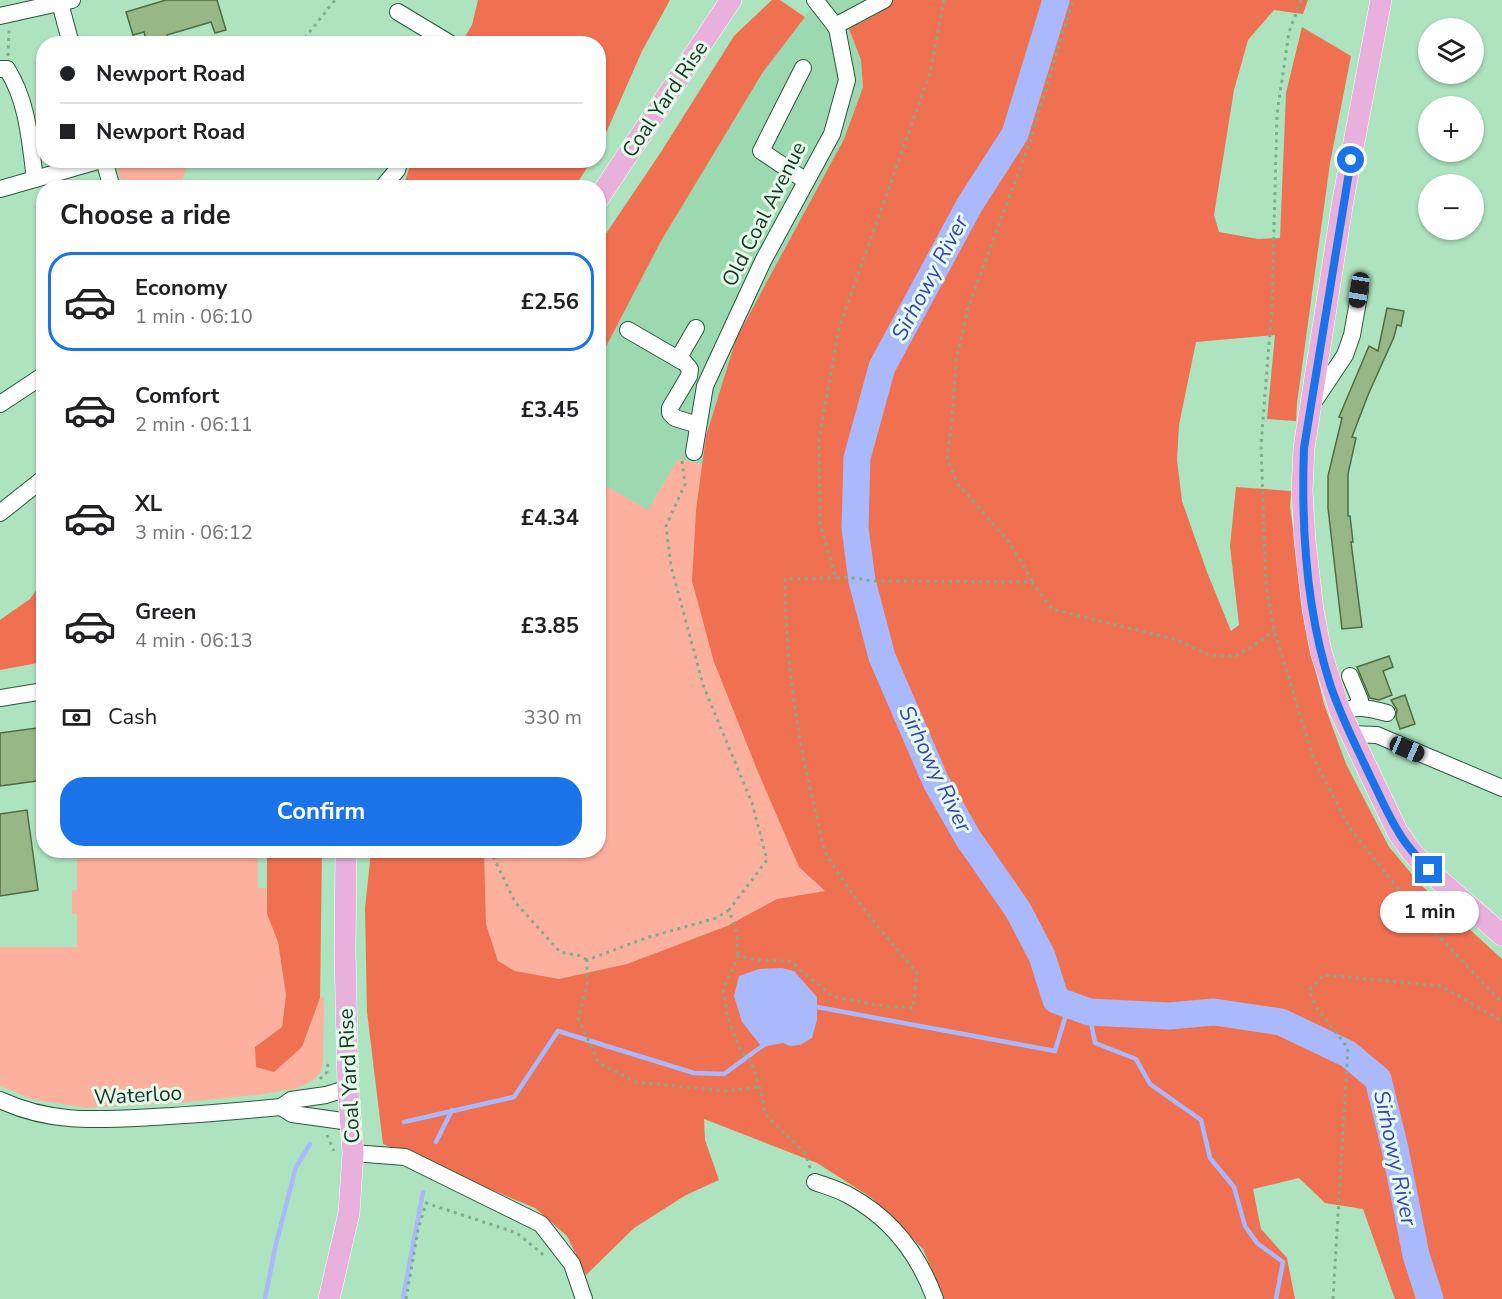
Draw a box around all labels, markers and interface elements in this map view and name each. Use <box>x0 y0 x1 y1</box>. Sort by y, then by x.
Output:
map controls <box>1418 18 1484 240</box>
button: layers <box>1418 18 1484 84</box>
street label: Coal Yard Rise <box>616 35 714 163</box>
text: Newport Road <box>96 59 245 89</box>
button: + <box>1418 96 1484 162</box>
text: Newport Road <box>96 117 245 147</box>
street label: Old Coal Avenue <box>715 137 813 291</box>
route start <box>1337 146 1364 173</box>
button: − <box>1418 174 1484 240</box>
text: Choose a ride <box>60 197 231 234</box>
water label: Sirhowy River <box>884 209 976 346</box>
car <box>1347 271 1371 309</box>
text: Economy <box>135 273 227 303</box>
icon: car <box>63 275 117 329</box>
text: £2.56 <box>521 287 579 317</box>
text: 1 min · 06:10 <box>135 303 253 330</box>
text: Comfort <box>135 381 219 411</box>
icon: car <box>63 383 117 437</box>
text: £3.45 <box>521 395 579 425</box>
text: 2 min · 06:11 <box>135 411 253 438</box>
text: XL <box>135 489 162 519</box>
icon: car <box>63 491 117 545</box>
text: £4.34 <box>521 503 579 533</box>
text: 3 min · 06:12 <box>135 519 253 546</box>
text: Green <box>135 597 196 627</box>
icon: car <box>63 599 117 653</box>
text: £3.85 <box>521 611 579 641</box>
text: 4 min · 06:13 <box>135 627 253 654</box>
icon: cash <box>60 701 93 734</box>
water label: Sirhowy River <box>891 701 979 838</box>
text: Cash <box>108 702 157 732</box>
text: 330 m <box>524 704 582 731</box>
car <box>1387 733 1427 765</box>
button: Confirm <box>60 777 582 846</box>
route end <box>1415 856 1442 883</box>
callout: 1 min <box>1380 891 1478 933</box>
text: 1 min <box>1404 898 1455 925</box>
street label: Coal Yard Rise <box>331 1008 367 1144</box>
street label: Waterloo <box>93 1079 183 1111</box>
water label: Sirhowy River <box>1366 1088 1424 1229</box>

